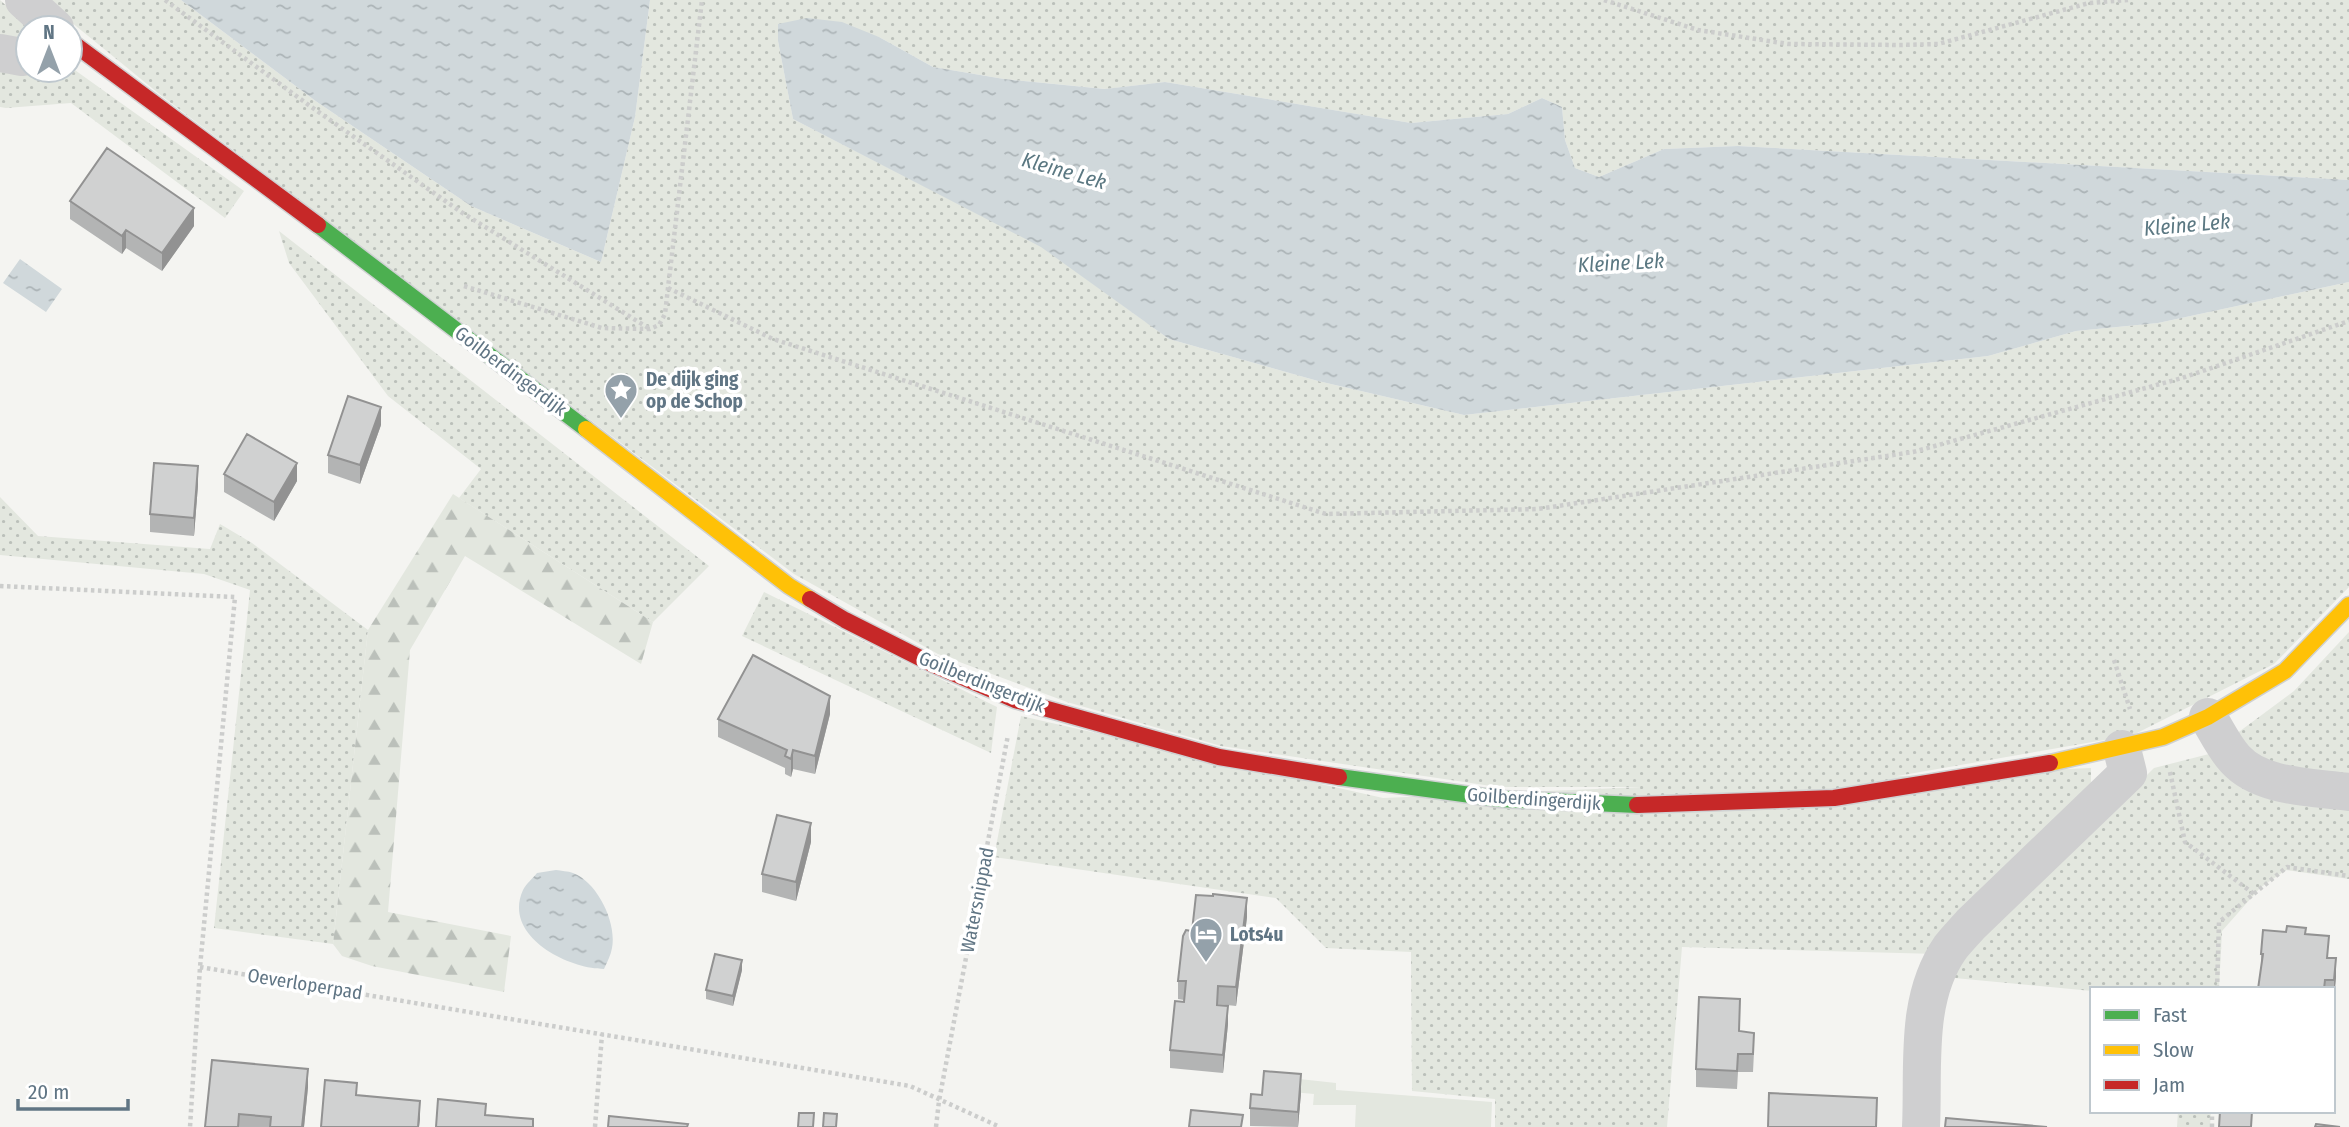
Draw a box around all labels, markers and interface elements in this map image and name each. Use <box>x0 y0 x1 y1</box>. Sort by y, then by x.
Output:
north arrow <box>14 14 84 84</box>
text: N <box>43 21 55 44</box>
water label: Kleine Lek <box>1019 147 1109 195</box>
water label: Kleine Lek <box>2143 208 2231 242</box>
water label: Kleine Lek <box>1577 248 1665 278</box>
street label: Goilberdingerdijk <box>451 321 572 421</box>
place label: De dijk ging op de Schop <box>646 368 743 413</box>
place icon: De dijk ging op de Schop <box>602 371 640 420</box>
street label: Goilberdingerdijk <box>916 646 1049 718</box>
street label: Goilberdingerdijk <box>1466 783 1602 815</box>
street label: Watersnippad <box>955 845 999 955</box>
hotel icon: Lots4u <box>1187 915 1225 964</box>
place label: Lots4u <box>1230 923 1283 946</box>
street label: Oeverloperpad <box>246 964 364 1004</box>
legend <box>2090 987 2335 1113</box>
text: Fast <box>2153 1002 2187 1028</box>
text: Slow <box>2153 1037 2194 1063</box>
scale bar <box>18 1068 128 1112</box>
text: Jam <box>2153 1072 2185 1098</box>
text: 20 m <box>28 1079 69 1105</box>

